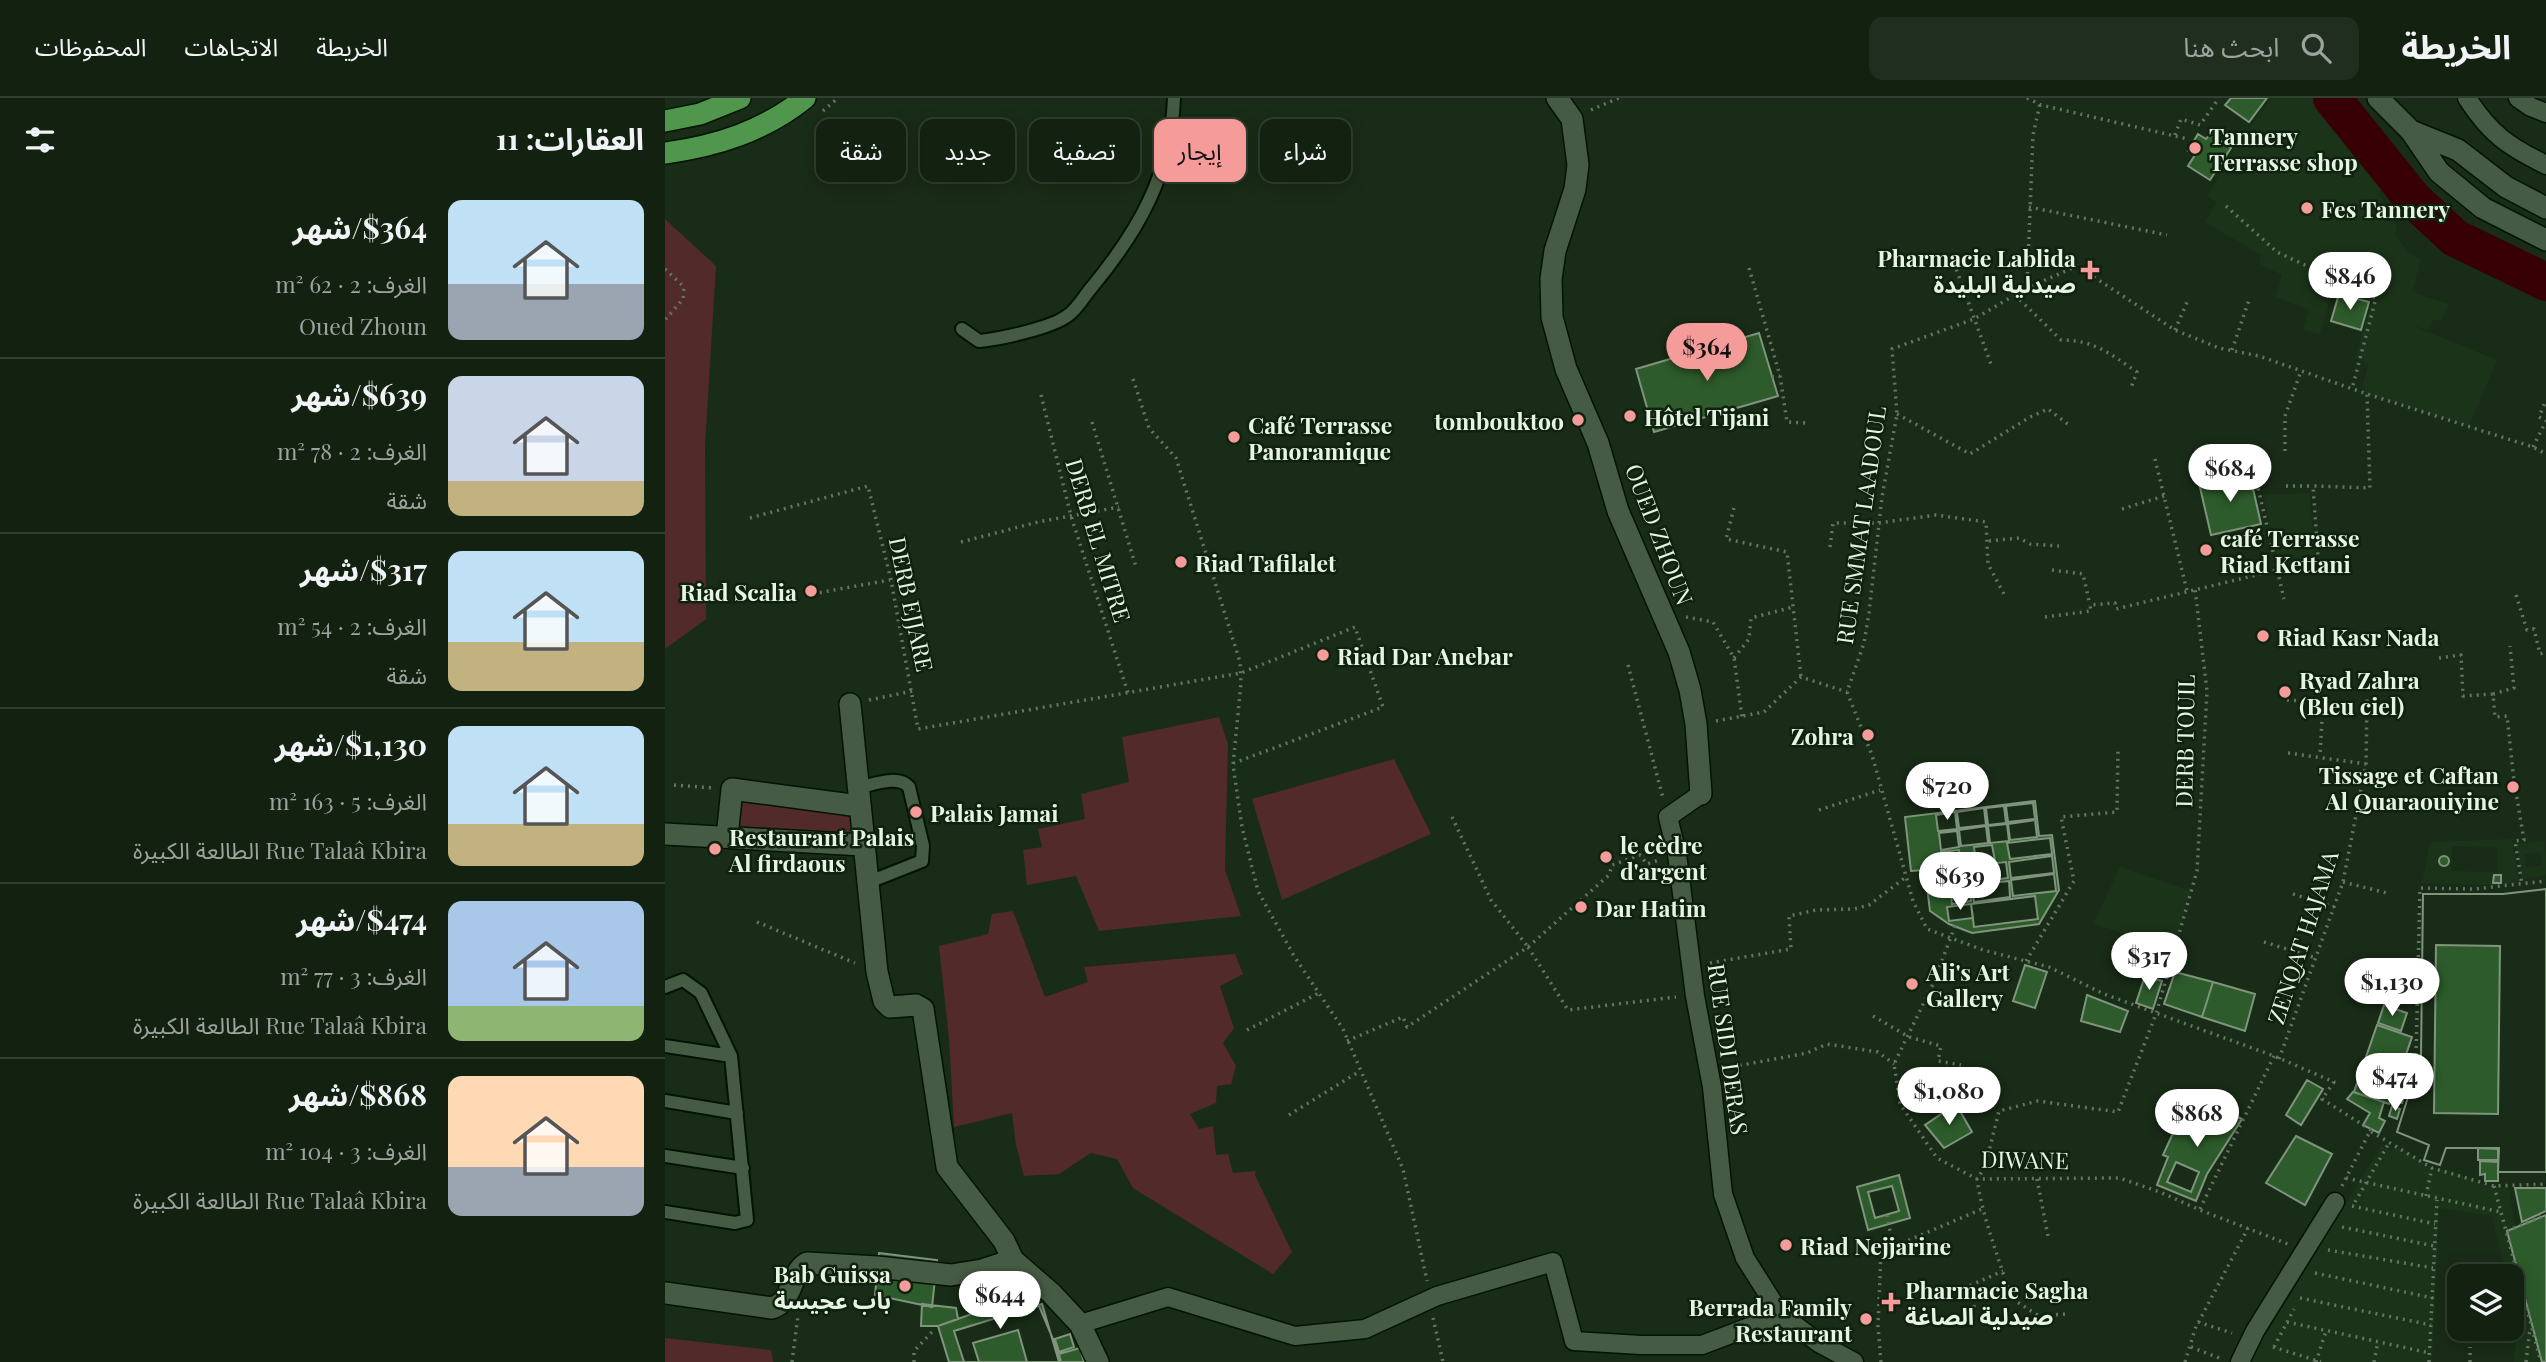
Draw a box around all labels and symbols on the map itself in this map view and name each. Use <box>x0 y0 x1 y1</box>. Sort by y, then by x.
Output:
place label: Tannery Terrasse shop <box>2209 120 2358 177</box>
marker: Tannery Terrasse shop <box>2187 140 2203 156</box>
place label: Fes Tannery <box>2321 193 2450 224</box>
marker: Fes Tannery <box>2299 200 2315 216</box>
place label: Pharmacie Lablida صيدلية البليدة <box>1877 242 2076 299</box>
pin: $846 <box>2309 252 2391 312</box>
marker: Pharmacie Lablida صيدلية البليدة <box>2082 262 2098 278</box>
pin: $364 <box>1666 324 1748 383</box>
place label: Hôtel Tijani <box>1644 401 1769 432</box>
street label: RUE SMMAT LAADOUL <box>1828 404 1892 646</box>
place label: tombouktoo <box>1433 405 1564 436</box>
marker: Hôtel Tijani <box>1622 408 1638 424</box>
place label: Café Terrasse Panoramique <box>1248 409 1392 466</box>
marker: tombouktoo <box>1570 412 1586 428</box>
marker: Café Terrasse Panoramique <box>1226 429 1242 445</box>
pin: $684 <box>2189 444 2271 504</box>
street label: DERB EL MITRE <box>1059 454 1139 626</box>
street label: OUED ZHOUN <box>1619 459 1701 609</box>
place label: café Terrasse Riad Kettani <box>2220 522 2360 579</box>
street label: DERB EJJARE <box>883 534 941 674</box>
marker: café Terrasse Riad Kettani <box>2198 542 2214 558</box>
place label: Riad Tafilalet <box>1195 547 1337 578</box>
marker: Riad Tafilalet <box>1173 554 1189 570</box>
place label: Riad Scalia <box>680 576 797 607</box>
marker: Riad Scalia <box>803 583 819 599</box>
place label: Riad Kasr Nada <box>2277 621 2440 652</box>
marker: Riad Kasr Nada <box>2255 628 2271 644</box>
place label: Riad Dar Anebar <box>1337 640 1513 671</box>
marker: Riad Dar Anebar <box>1315 647 1331 663</box>
place label: Ryad Zahra (Bleu ciel) <box>2299 664 2420 721</box>
street label: DERB TOUIL <box>2167 674 2201 808</box>
marker: Ryad Zahra (Bleu ciel) <box>2277 684 2293 700</box>
place label: Zohra <box>1791 720 1854 751</box>
marker: Zohra <box>1860 727 1876 743</box>
place label: Tissage et Caftan Al Quaraouiyine <box>2319 759 2499 816</box>
pin: $720 <box>1906 762 1988 822</box>
marker: Tissage et Caftan Al Quaraouiyine <box>2505 779 2521 795</box>
place label: Palais Jamai <box>930 797 1059 828</box>
marker: Palais Jamai <box>908 804 924 820</box>
place label: Restaurant Palais Al firdaous <box>728 821 914 878</box>
place label: le cèdre d'argent <box>1620 829 1708 886</box>
marker: Restaurant Palais Al firdaous <box>707 841 723 857</box>
street label: ZENQAT HAJAMA <box>2259 846 2345 1028</box>
marker: le cèdre d'argent <box>1598 849 1614 865</box>
pin: $639 <box>1919 852 2001 912</box>
place label: Dar Hatim <box>1595 892 1707 923</box>
marker: Dar Hatim <box>1573 899 1589 915</box>
pin: $317 <box>2108 932 2190 992</box>
place label: Ali's Art Gallery <box>1925 956 2010 1013</box>
pin: $1,130 <box>2335 958 2449 1018</box>
street label: RUE SIDI DERAS <box>1702 961 1756 1137</box>
marker: Ali's Art Gallery <box>1904 976 1920 992</box>
pin: $474 <box>2354 1054 2436 1113</box>
pin: $1,080 <box>1892 1068 2006 1127</box>
pin: $868 <box>2156 1090 2238 1149</box>
street label: DIWANE <box>1981 1143 2069 1175</box>
place label: Riad Nejjarine <box>1800 1230 1951 1261</box>
marker: Riad Nejjarine <box>1778 1237 1794 1253</box>
place label: Bab Guissa باب عجيسة <box>774 1258 891 1315</box>
pin: $644 <box>959 1272 1041 1331</box>
place label: Pharmacie Sagha صيدلية الصاغة <box>1905 1274 2089 1331</box>
marker: Bab Guissa باب عجيسة <box>897 1278 913 1294</box>
place label: Berrada Family Restaurant <box>1688 1291 1853 1348</box>
marker: Pharmacie Sagha صيدلية الصاغة <box>1883 1294 1899 1310</box>
marker: Berrada Family Restaurant <box>1858 1311 1874 1327</box>

